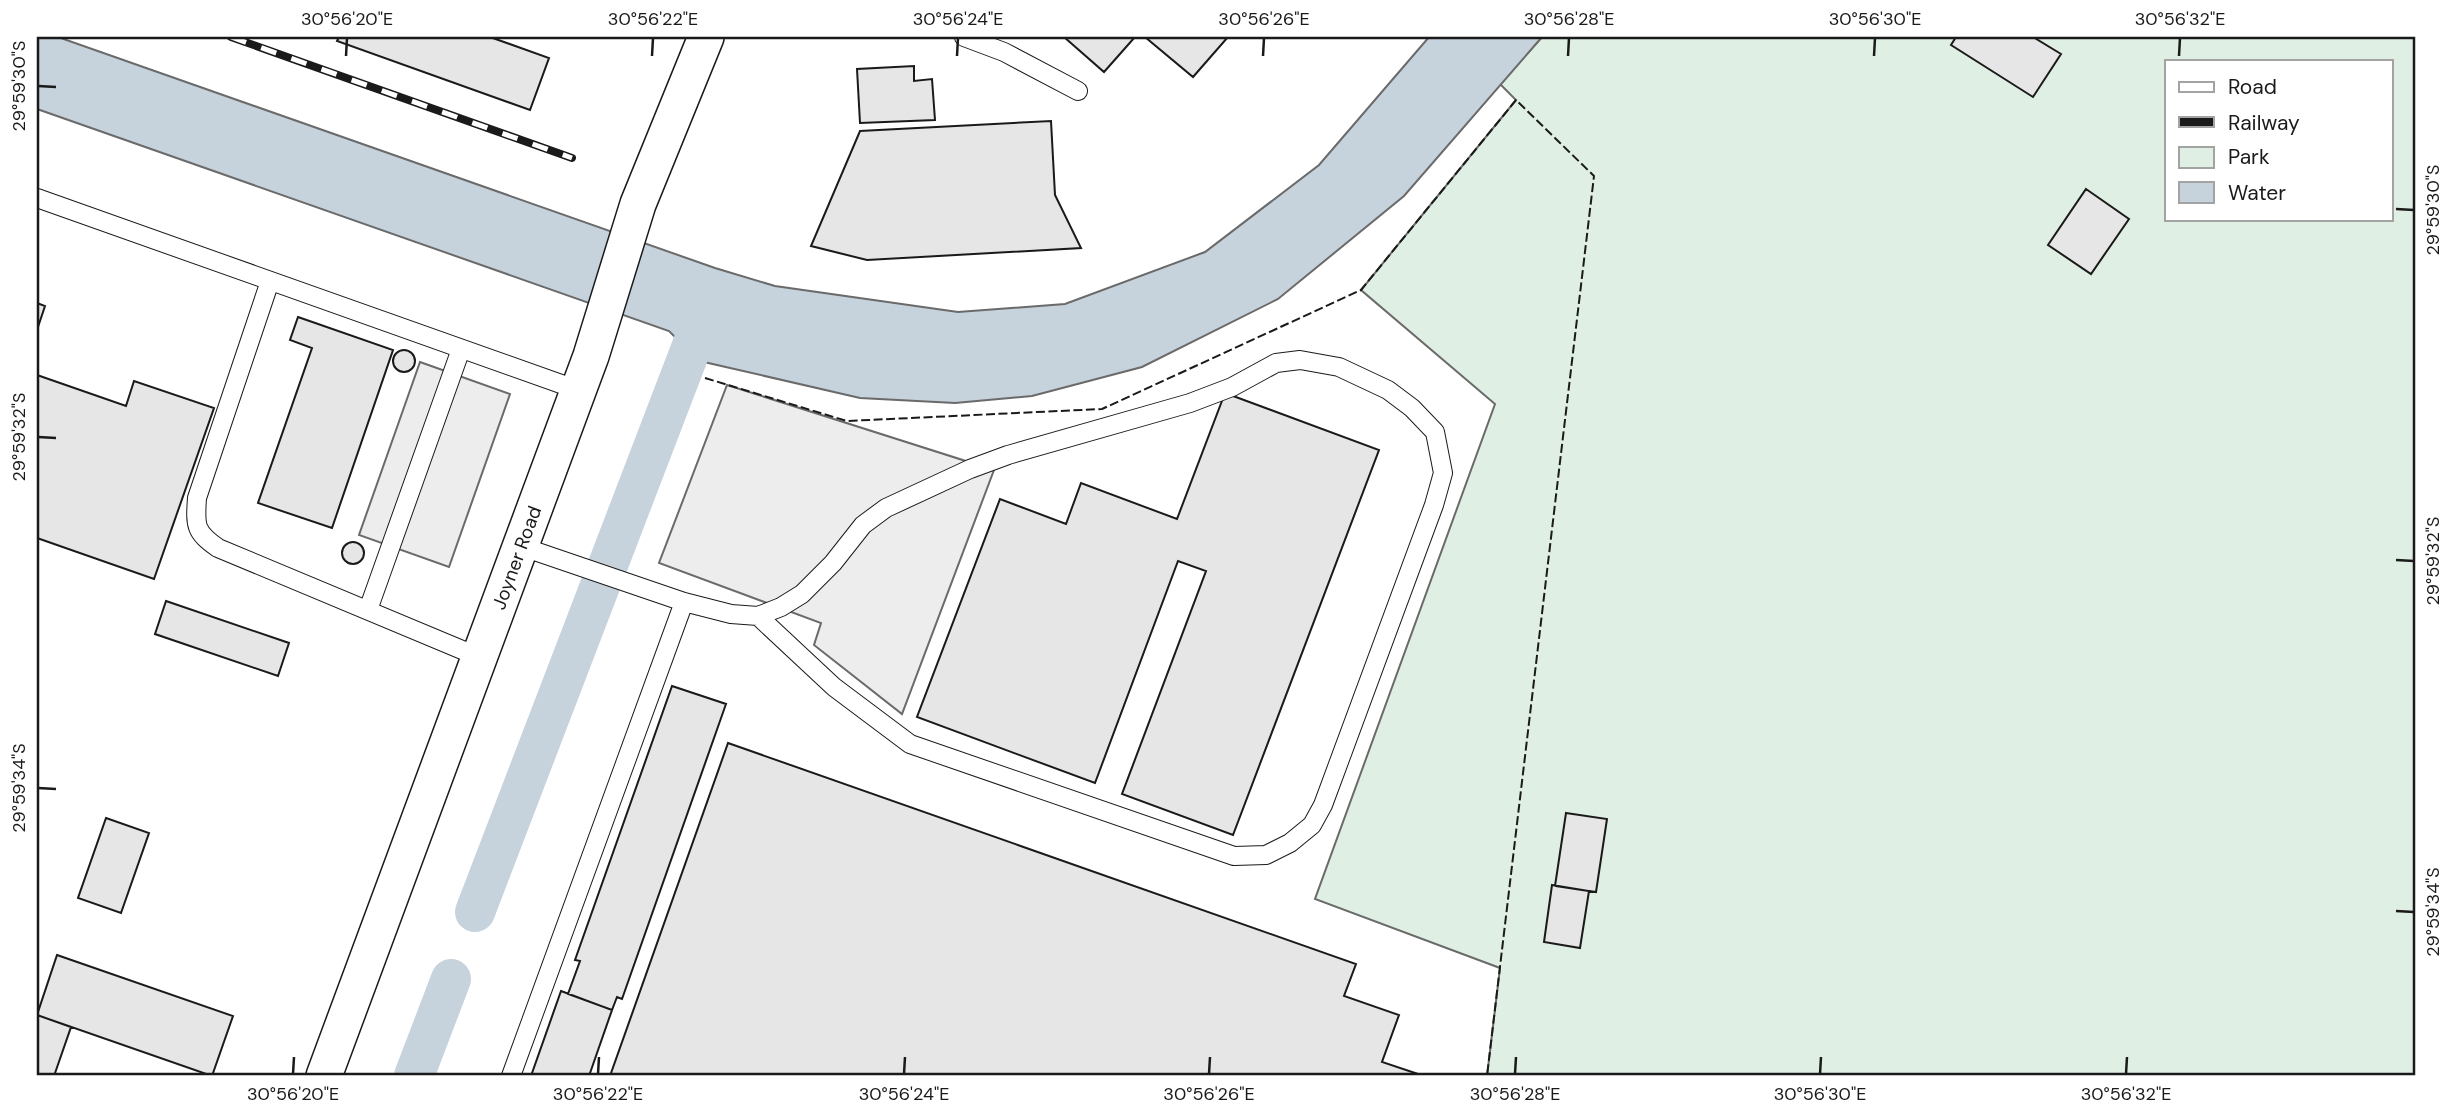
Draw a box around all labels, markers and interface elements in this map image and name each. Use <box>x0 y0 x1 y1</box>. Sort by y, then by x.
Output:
text: 30°56'20"E <box>301 7 393 31</box>
text: 30°56'22"E <box>608 7 698 31</box>
text: 30°56'24"E <box>913 7 1003 31</box>
text: 30°56'26"E <box>1218 7 1310 31</box>
text: 30°56'28"E <box>1524 7 1614 31</box>
text: 30°56'30"E <box>1829 7 1921 31</box>
text: 30°56'32"E <box>2135 7 2225 31</box>
text: 29°59'30"S <box>7 41 31 131</box>
legend <box>2165 60 2392 220</box>
text: Road <box>2228 73 2277 101</box>
text: Railway <box>2228 109 2300 137</box>
text: Park <box>2228 143 2270 171</box>
text: 29°59'30"S <box>2421 165 2445 255</box>
text: Water <box>2228 179 2286 207</box>
text: 29°59'32"S <box>7 393 31 481</box>
street label: Joyner Road <box>486 502 547 613</box>
text: 29°59'32"S <box>2421 517 2445 605</box>
text: 29°59'34"S <box>7 743 31 833</box>
text: 29°59'34"S <box>2421 867 2445 957</box>
text: 30°56'20"E <box>247 1082 339 1106</box>
text: 30°56'22"E <box>553 1082 643 1106</box>
text: 30°56'24"E <box>859 1082 949 1106</box>
text: 30°56'26"E <box>1163 1082 1255 1106</box>
text: 30°56'28"E <box>1470 1082 1560 1106</box>
text: 30°56'30"E <box>1774 1082 1866 1106</box>
text: 30°56'32"E <box>2081 1082 2171 1106</box>

